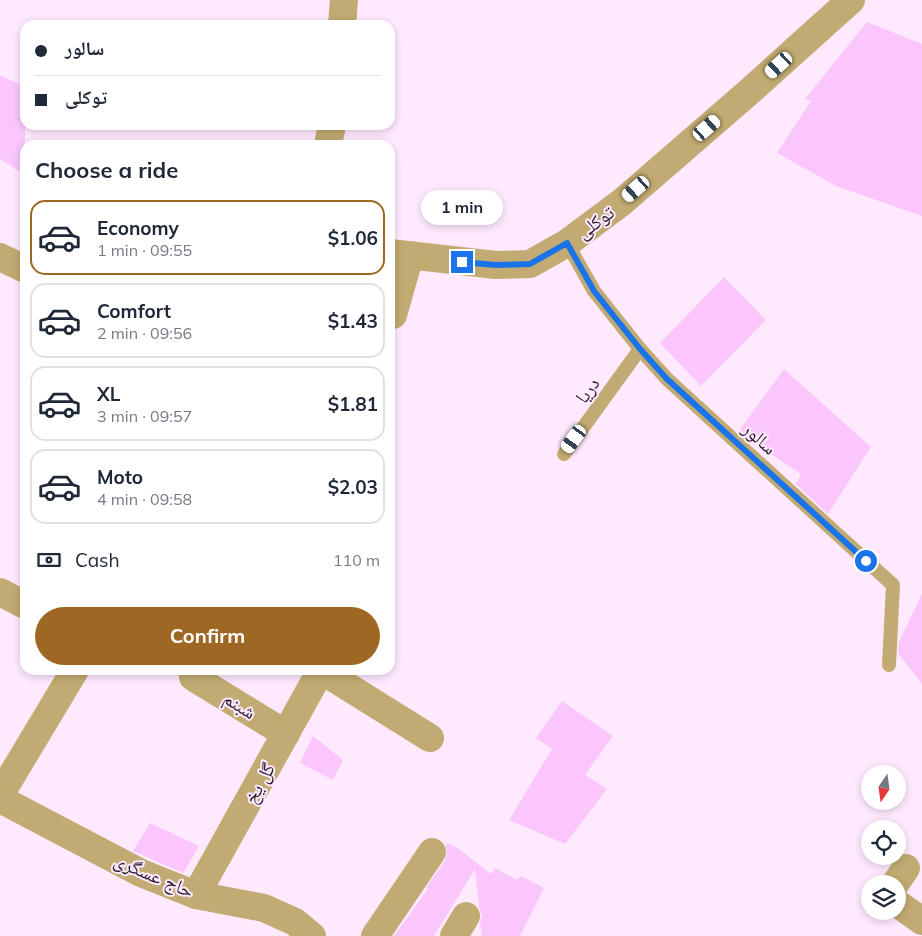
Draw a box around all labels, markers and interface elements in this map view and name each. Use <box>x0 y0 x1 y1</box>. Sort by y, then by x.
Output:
text: سالور <box>65 36 104 60</box>
car <box>762 49 795 81</box>
text: توکلی <box>65 85 107 109</box>
car <box>690 112 723 144</box>
text: Choose a ride <box>35 156 178 184</box>
car <box>619 173 652 205</box>
callout: 1 min <box>421 190 503 224</box>
text: 1 min <box>441 197 483 217</box>
street label: توکلی <box>571 200 619 244</box>
icon: car <box>37 215 82 260</box>
text: Economy <box>97 216 179 240</box>
text: $1.06 <box>328 226 378 250</box>
text: 1 min · 09:55 <box>97 240 192 260</box>
route end <box>451 251 473 273</box>
icon: car <box>37 298 82 343</box>
text: Comfort <box>97 299 171 323</box>
text: $1.43 <box>328 309 378 333</box>
text: 2 min · 09:56 <box>97 323 192 343</box>
street label: دریا <box>569 372 605 408</box>
icon: car <box>37 381 82 426</box>
text: XL <box>97 382 120 406</box>
text: $1.81 <box>328 392 378 416</box>
text: 3 min · 09:57 <box>97 406 192 426</box>
street label: سالور <box>737 416 782 459</box>
car <box>559 422 588 456</box>
icon: car <box>37 464 82 509</box>
text: Moto <box>97 465 143 489</box>
text: $2.03 <box>328 475 378 499</box>
text: 4 min · 09:58 <box>97 489 192 509</box>
icon: cash <box>35 546 63 574</box>
text: Cash <box>75 548 120 572</box>
text: 110 m <box>333 550 380 570</box>
route start <box>855 550 877 572</box>
button: Confirm <box>35 607 380 665</box>
street label: شبنم <box>219 686 261 725</box>
street label: گل یخ <box>238 758 281 808</box>
north arrow <box>861 765 906 810</box>
map controls <box>861 765 906 920</box>
button: locate <box>861 820 906 865</box>
street label: حاج عسگری <box>111 847 197 903</box>
button: layers <box>861 875 906 920</box>

